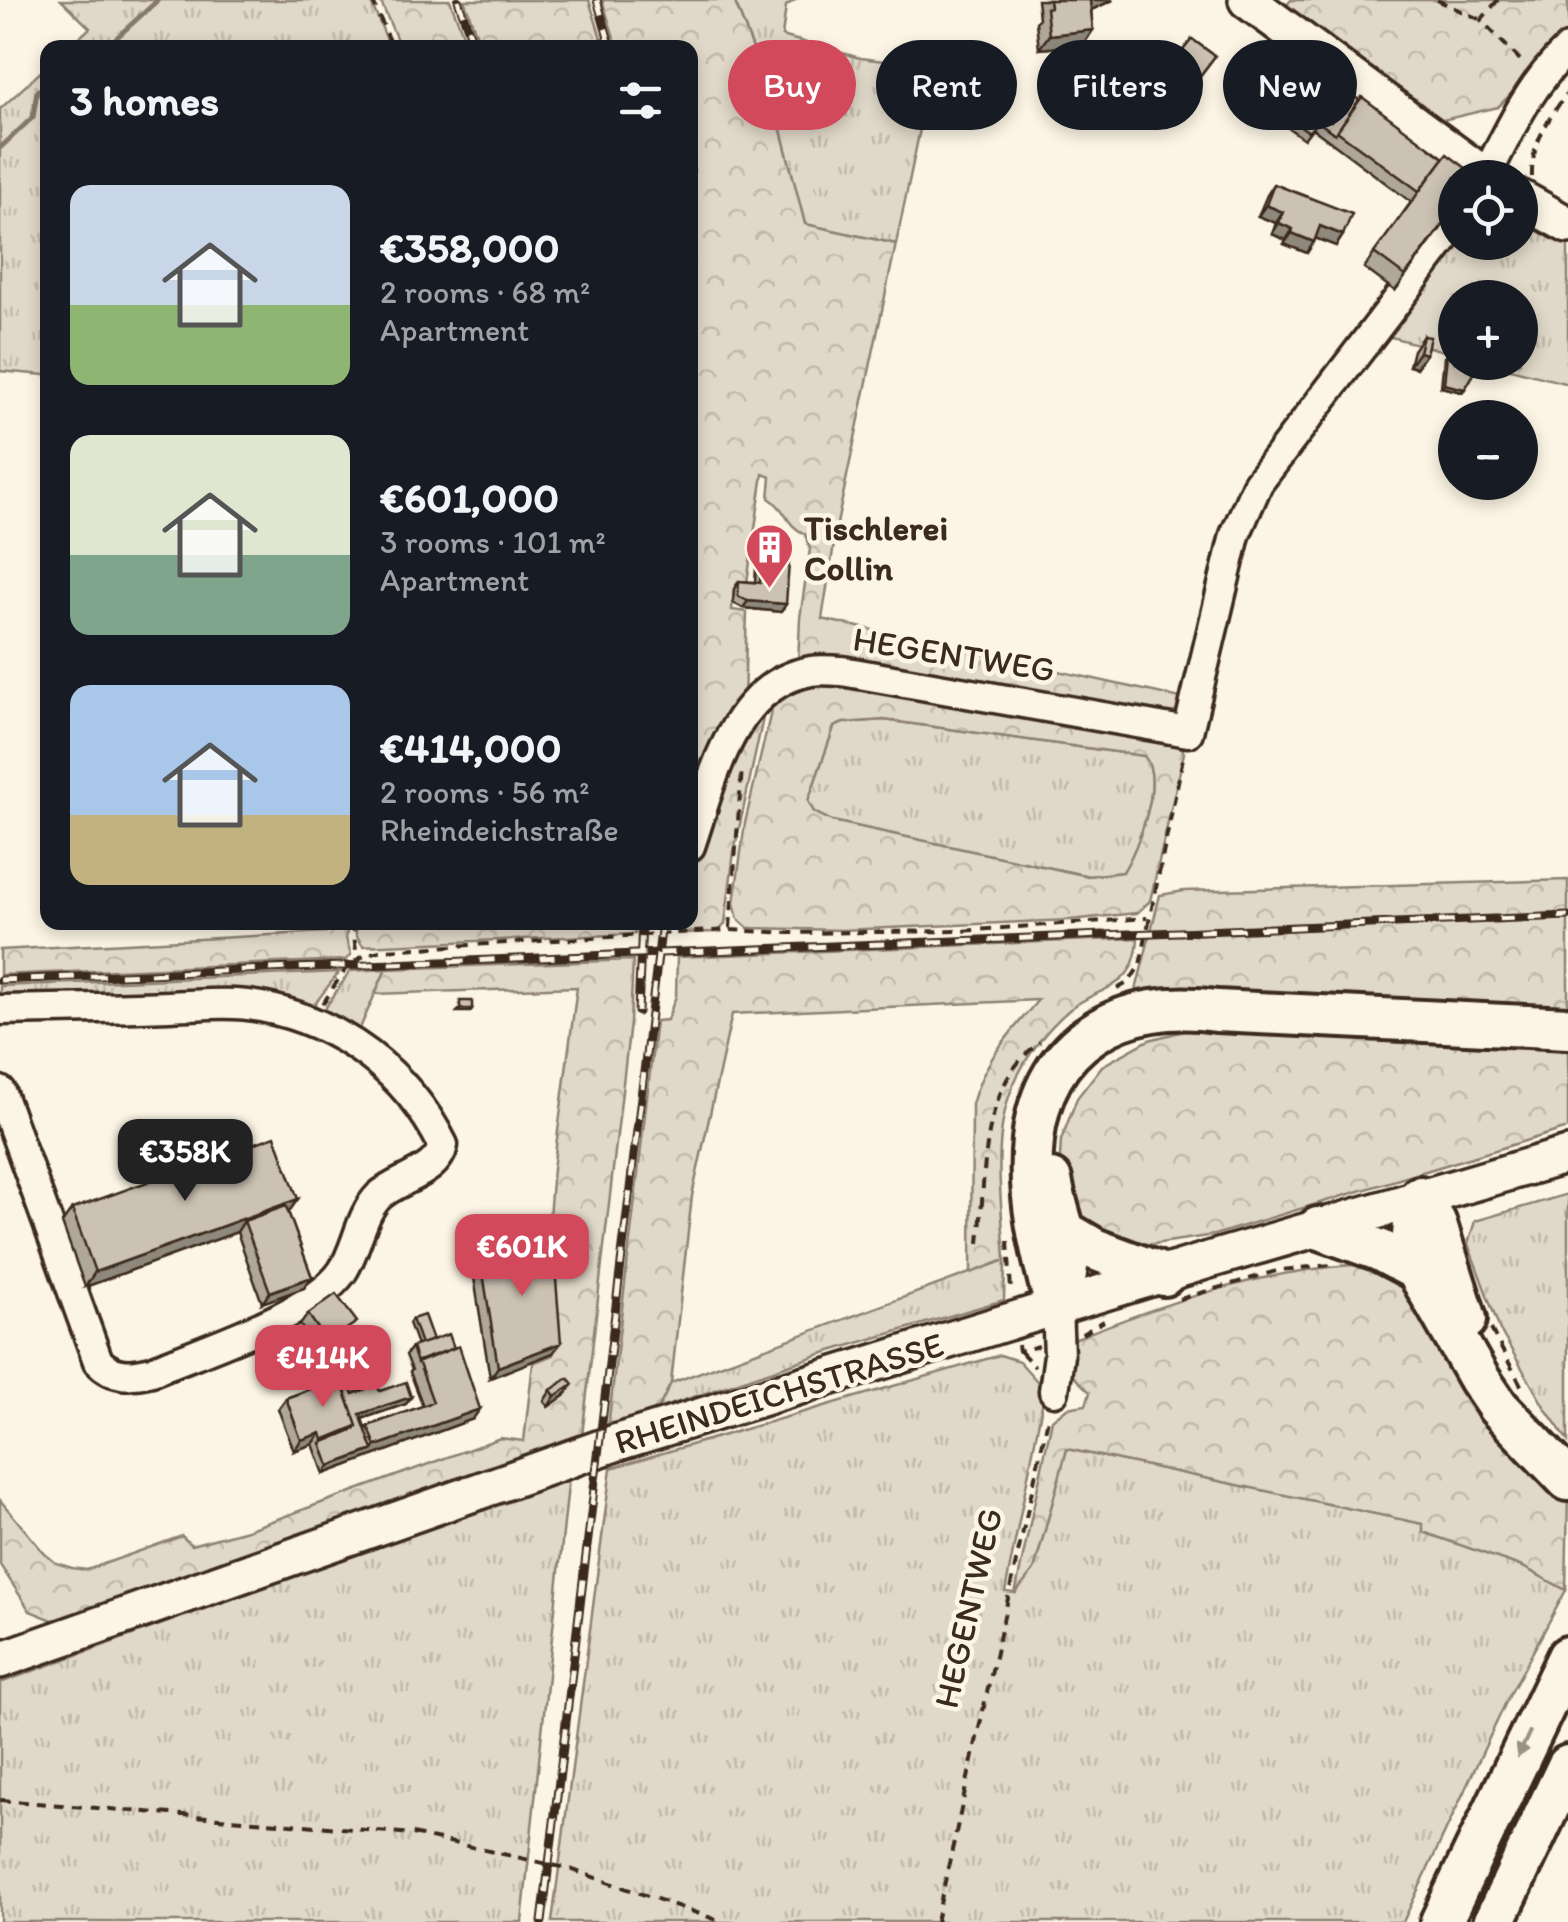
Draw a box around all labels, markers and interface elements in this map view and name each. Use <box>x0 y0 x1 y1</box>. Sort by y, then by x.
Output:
chip: Buy <box>728 40 856 130</box>
chip: Rent <box>876 40 1017 130</box>
chip: Filters <box>1037 40 1203 130</box>
chip: New <box>1223 40 1357 130</box>
icon: filters <box>613 73 668 128</box>
text: 3 homes <box>70 75 219 126</box>
map controls <box>1438 160 1538 500</box>
button: locate <box>1438 160 1538 260</box>
text: €358,000 <box>380 222 560 273</box>
icon: home <box>150 225 270 345</box>
text: 2 rooms · 68 m² <box>380 273 590 311</box>
button: + <box>1438 280 1538 380</box>
text: Apartment <box>380 311 529 349</box>
button: − <box>1438 400 1538 500</box>
text: €601,000 <box>380 472 559 523</box>
icon: home <box>150 475 270 595</box>
place label: Tischlerei Collin <box>803 507 948 589</box>
building icon: Tischlerei Collin <box>743 522 795 590</box>
text: 3 rooms · 101 m² <box>380 523 606 561</box>
text: Apartment <box>380 561 529 599</box>
street label: HEGENTWEG <box>850 617 1058 691</box>
text: €414,000 <box>380 722 562 773</box>
icon: home <box>150 725 270 845</box>
text: 2 rooms · 56 m² <box>380 773 589 811</box>
text: Rheindeichstraße <box>380 811 619 849</box>
pin: €358K <box>115 1119 255 1204</box>
text: €358K <box>140 1132 230 1170</box>
pin: €601K <box>452 1214 592 1299</box>
text: €601K <box>477 1227 567 1265</box>
street label: RHEINDEICHSTRASSE <box>609 1323 949 1463</box>
pin: €414K <box>253 1325 393 1410</box>
text: €414K <box>277 1338 369 1376</box>
street label: HEGENTWEG <box>925 1504 1011 1712</box>
one-way arrow <box>1516 1730 1533 1759</box>

